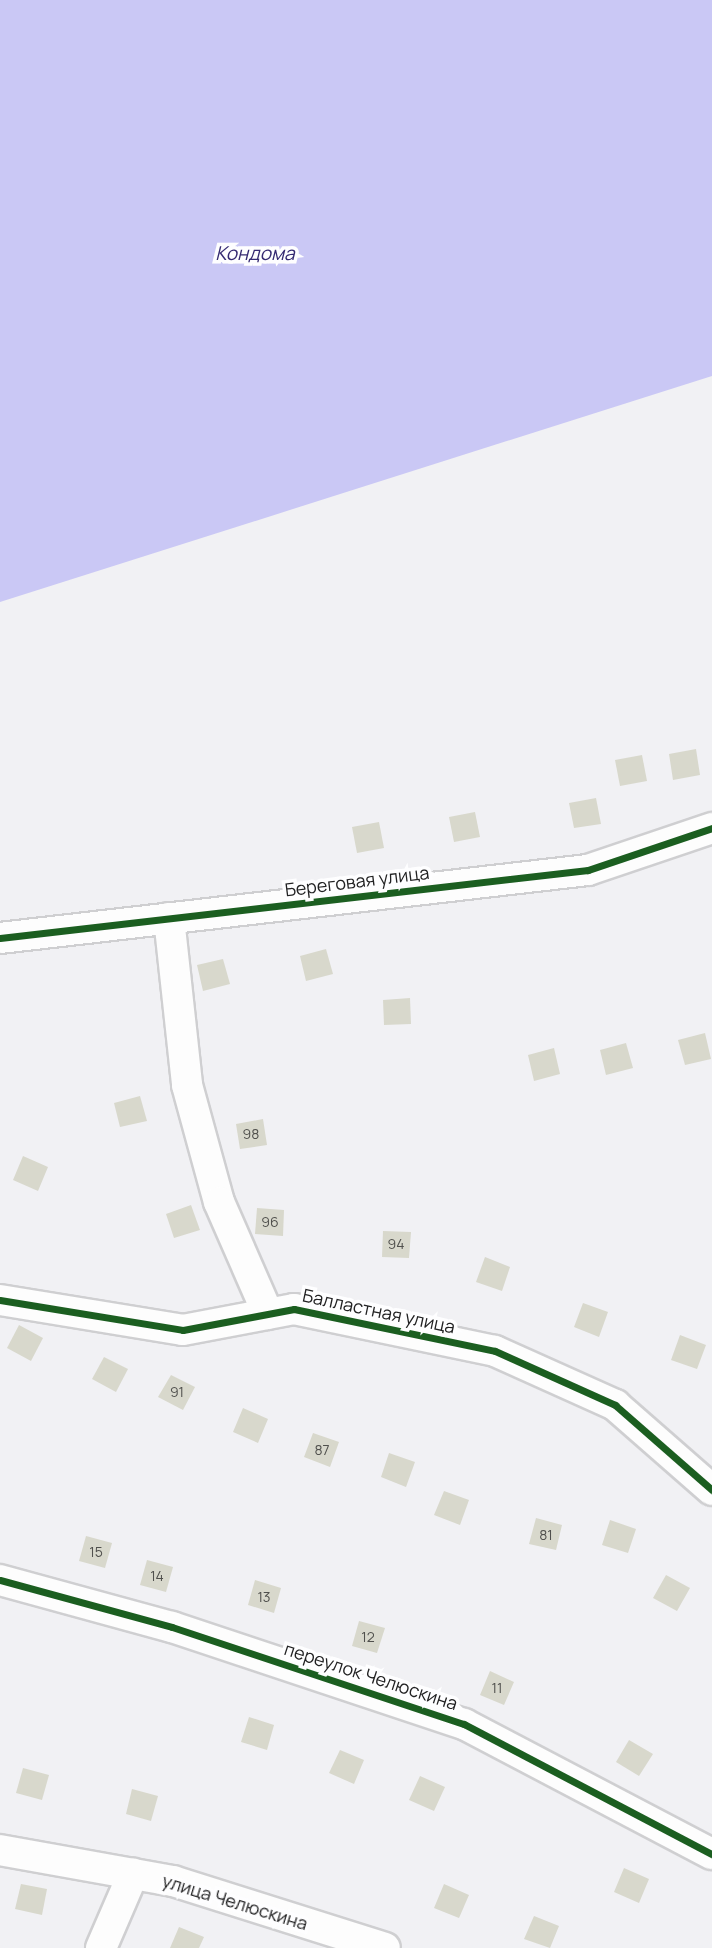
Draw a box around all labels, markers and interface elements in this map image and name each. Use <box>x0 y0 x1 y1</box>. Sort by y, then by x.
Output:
water label: Кондома <box>215 243 295 265</box>
street label: Береговая улица <box>284 861 430 901</box>
house number: 98 <box>243 1126 259 1142</box>
house number: 96 <box>261 1214 279 1230</box>
house number: 94 <box>388 1236 404 1252</box>
street label: Балластная улица <box>301 1284 457 1338</box>
house number: 91 <box>170 1384 184 1400</box>
house number: 87 <box>314 1442 330 1458</box>
house number: 81 <box>539 1527 553 1543</box>
house number: 15 <box>89 1544 103 1560</box>
house number: 14 <box>150 1568 164 1584</box>
house number: 13 <box>257 1589 271 1605</box>
house number: 12 <box>361 1629 375 1645</box>
street label: переулок Челюскина <box>282 1638 460 1714</box>
house number: 11 <box>492 1680 502 1696</box>
street label: улица Челюскина <box>160 1870 310 1934</box>

